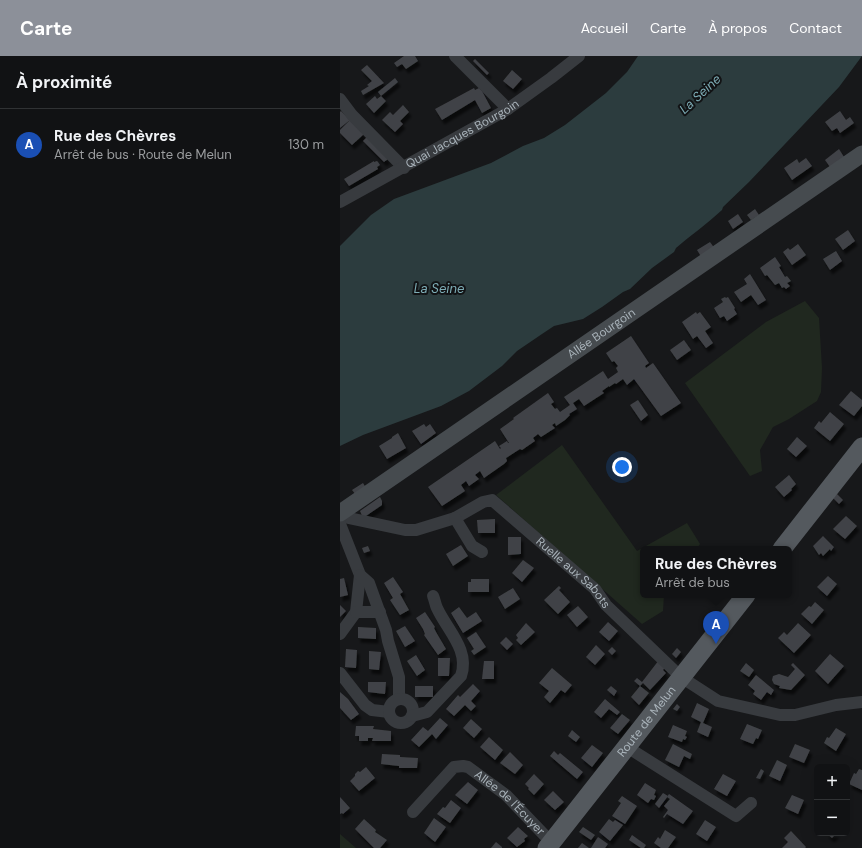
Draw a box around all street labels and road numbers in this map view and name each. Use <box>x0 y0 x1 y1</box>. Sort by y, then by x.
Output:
street label: Quai Jacques Bourgoin <box>403 96 522 172</box>
street label: Allée Bourgoin <box>564 304 638 362</box>
street label: Ruelle aux Sabots <box>533 533 614 612</box>
street label: Route de Melun <box>614 682 680 760</box>
street label: Allée de l'Écuyer <box>471 766 549 839</box>

